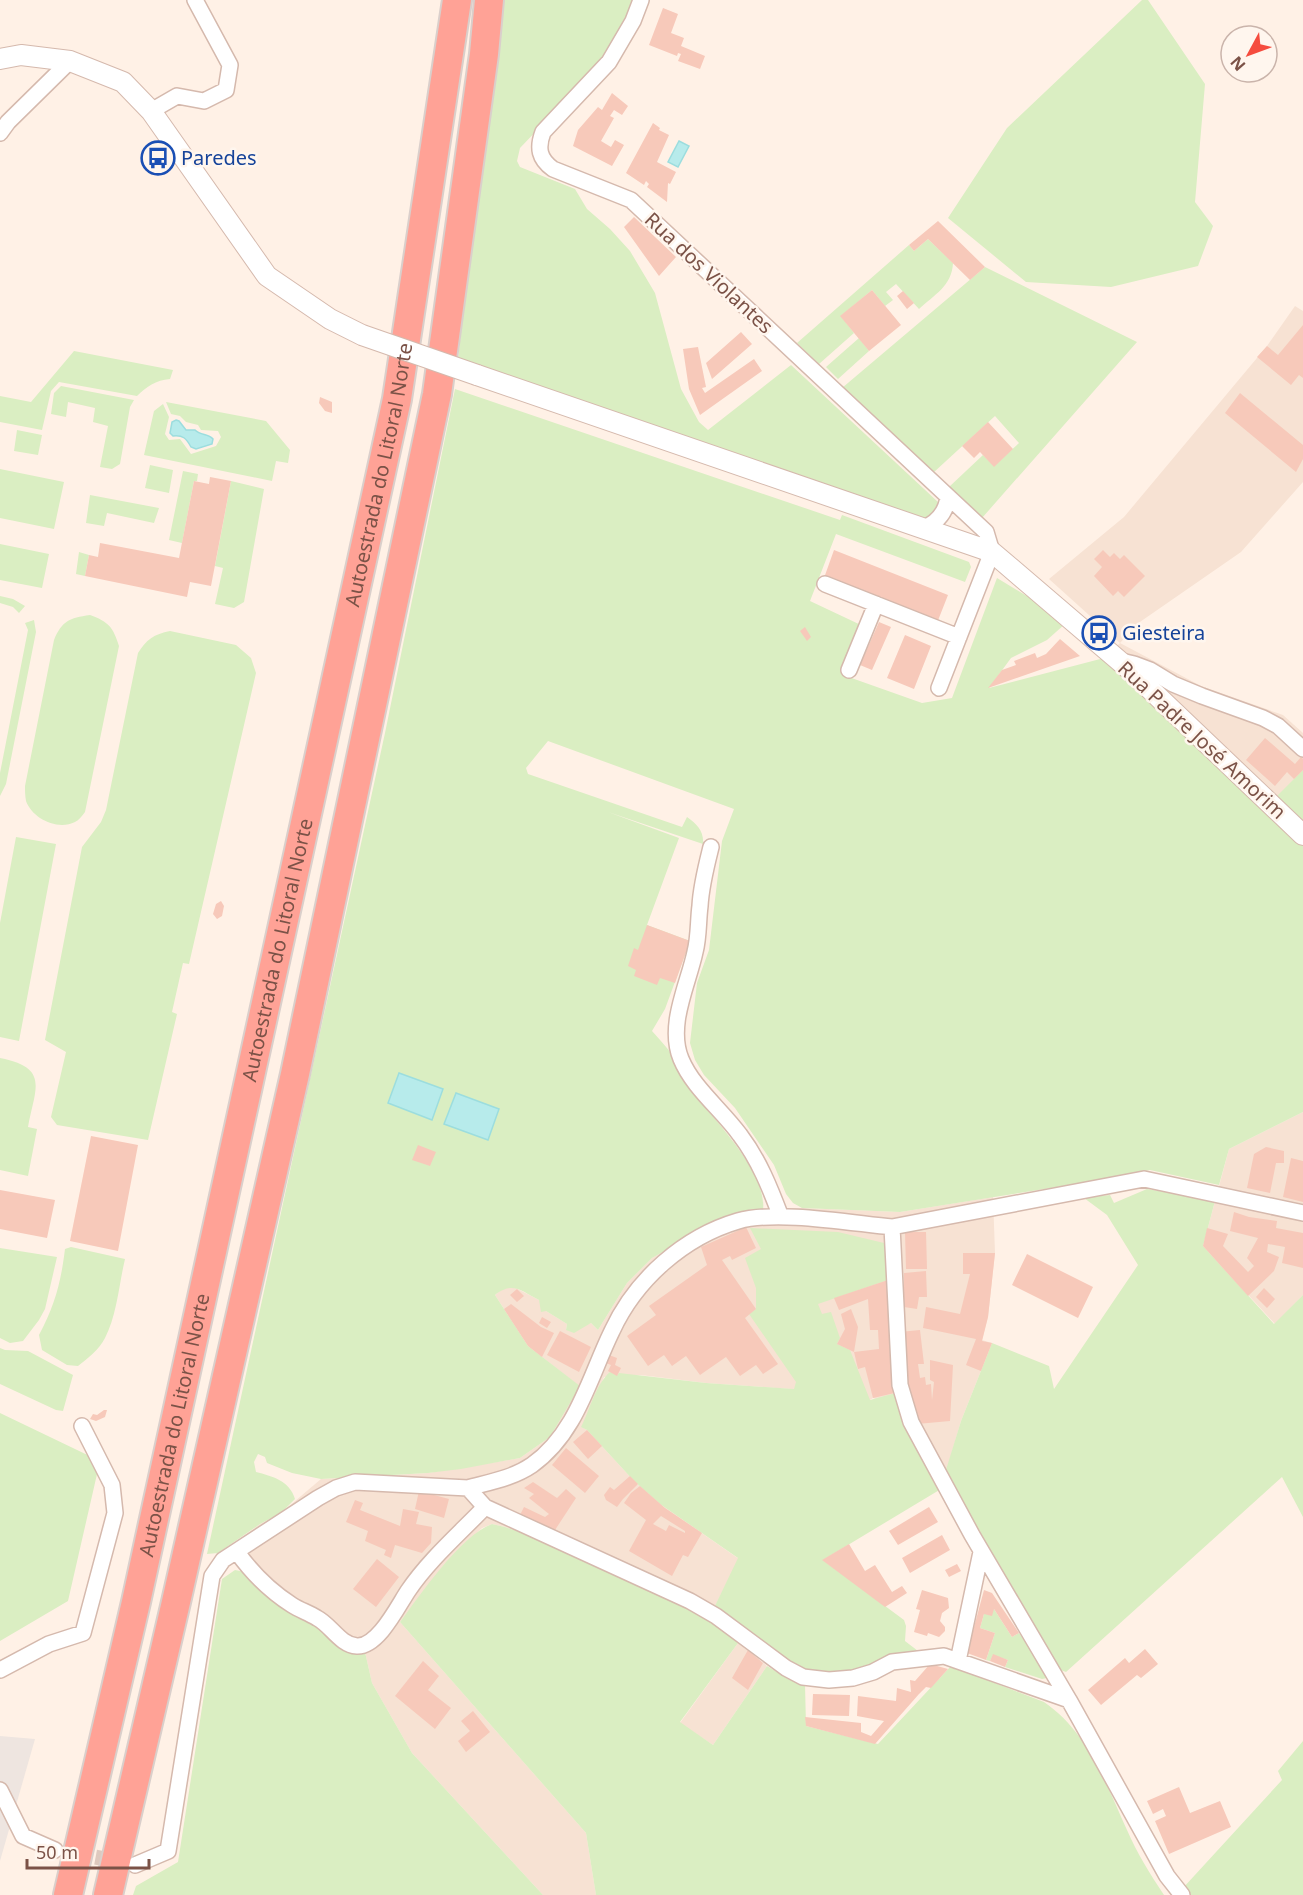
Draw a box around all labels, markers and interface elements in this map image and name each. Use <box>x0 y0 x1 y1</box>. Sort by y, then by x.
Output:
north arrow <box>1219 24 1279 84</box>
text: N <box>1225 52 1250 76</box>
bus stop icon: Paredes <box>140 140 176 176</box>
place label: Paredes <box>181 144 257 171</box>
street label: Rua dos Violantes <box>639 206 779 339</box>
street label: Autoestrada do Litoral Norte <box>338 341 418 609</box>
bus stop icon: Giesteira <box>1081 615 1117 651</box>
place label: Giesteira <box>1122 619 1205 646</box>
street label: Rua Padre José Amorim <box>1113 655 1292 825</box>
street label: Autoestrada do Litoral Norte <box>235 816 319 1084</box>
street label: Autoestrada do Litoral Norte <box>132 1291 216 1559</box>
scale bar <box>27 1832 148 1870</box>
text: 50 m <box>36 1840 78 1864</box>

